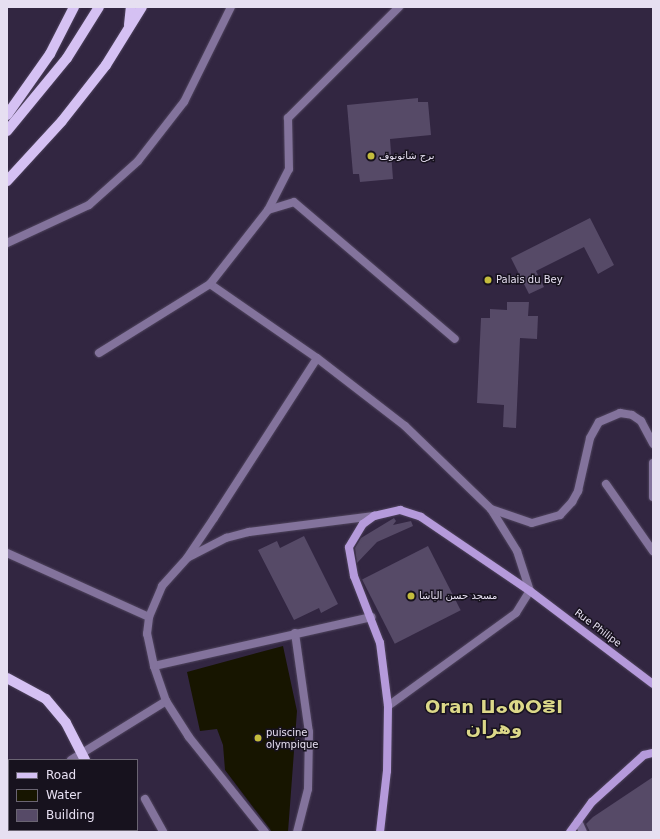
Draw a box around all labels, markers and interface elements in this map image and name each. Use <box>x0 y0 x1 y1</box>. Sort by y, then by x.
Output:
place label: برج شاتونوف <box>379 150 435 162</box>
marker: برج شاتونوف <box>366 151 376 161</box>
place label: Palais du Bey <box>496 274 563 286</box>
marker: Palais du Bey <box>483 275 493 285</box>
place label: مسجد حسن الباشا <box>419 590 497 602</box>
marker: مسجد حسن الباشا <box>406 591 416 601</box>
street label: Rue Philipe <box>572 607 624 649</box>
district label: Oran ⵡⴰⵀⵔⴻⵏ وهران <box>425 697 563 740</box>
place label: puiscine olympique <box>266 726 319 750</box>
marker: puiscine olympique <box>253 733 263 743</box>
legend <box>8 759 138 831</box>
text: Road <box>46 768 76 782</box>
text: Water <box>46 788 81 802</box>
text: Building <box>46 808 95 822</box>

